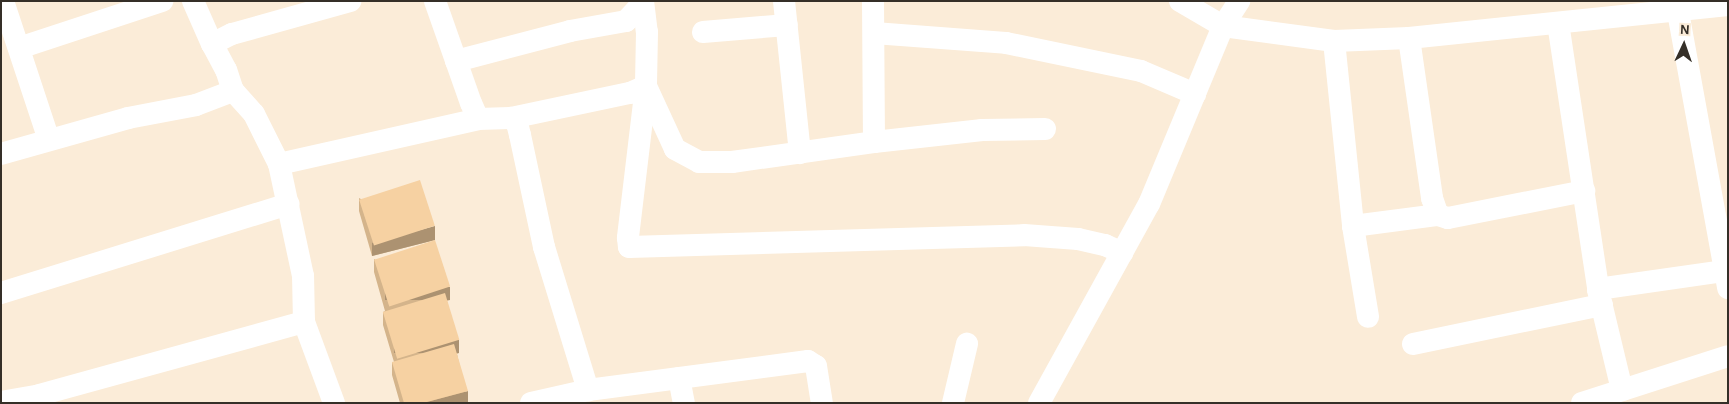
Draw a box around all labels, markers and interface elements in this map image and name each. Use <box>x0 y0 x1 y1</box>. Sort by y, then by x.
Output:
north arrow <box>1659 20 1709 70</box>
text: N <box>1680 23 1690 37</box>

